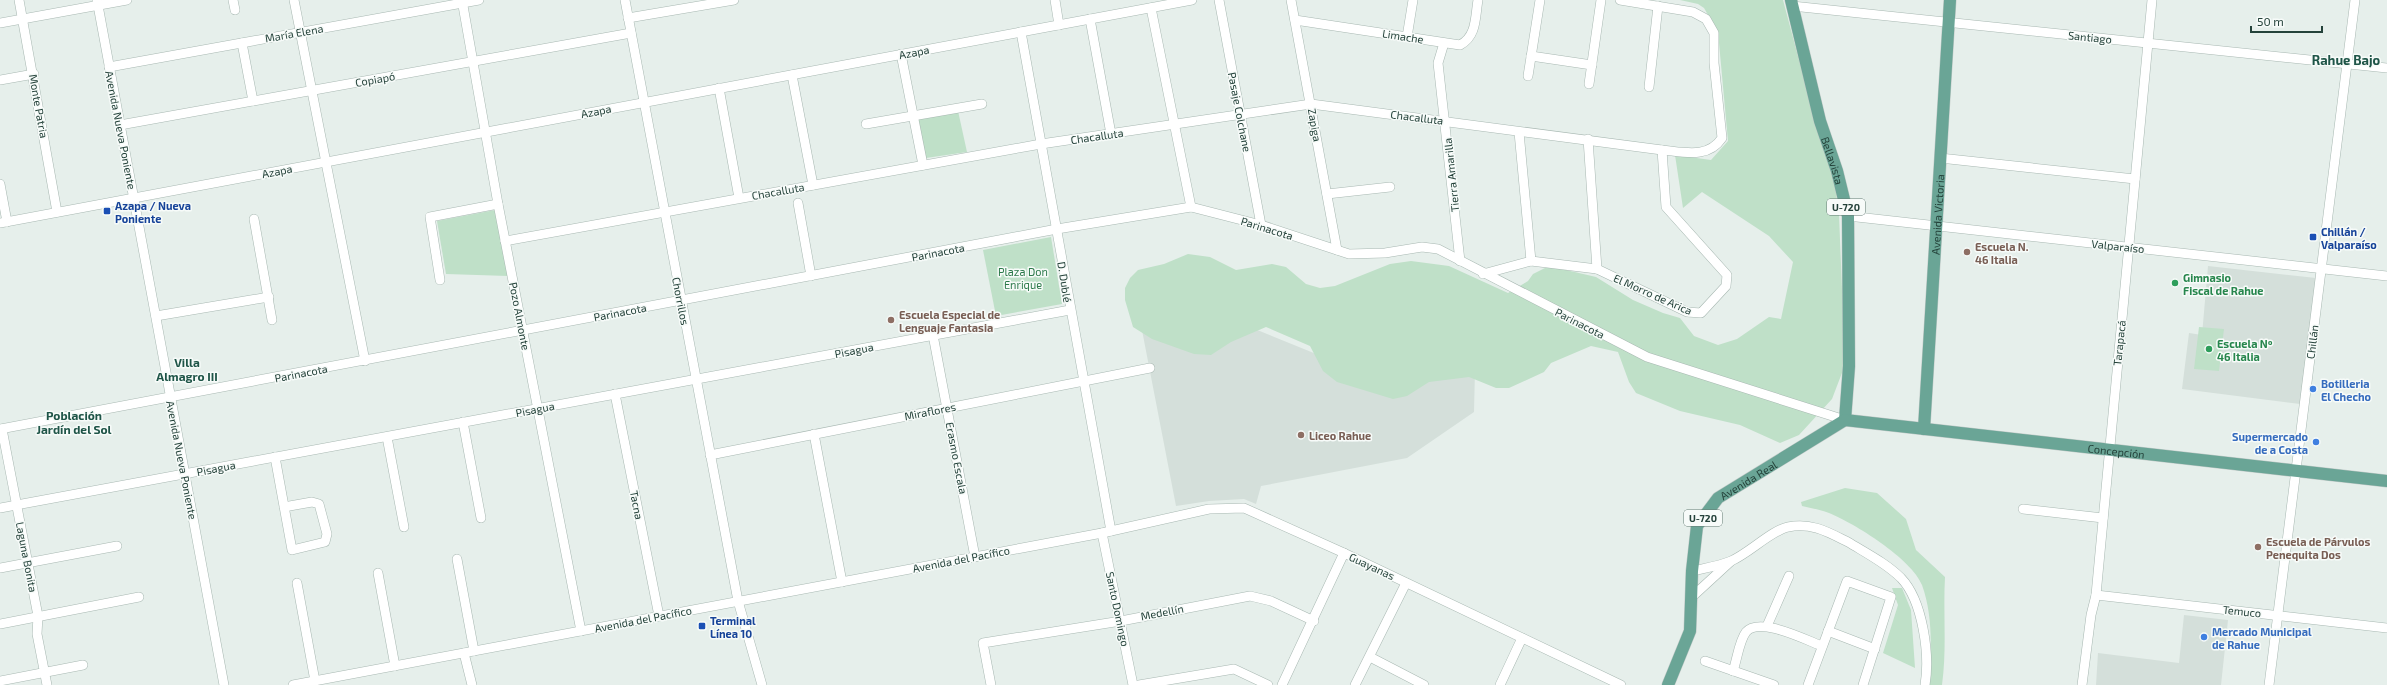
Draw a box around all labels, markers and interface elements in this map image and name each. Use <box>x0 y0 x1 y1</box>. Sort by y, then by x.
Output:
scale bar <box>2251 8 2322 34</box>
text: 50 m <box>2257 14 2284 28</box>
street label: María Elena <box>264 21 324 45</box>
street label: Limache <box>1381 26 1425 46</box>
street label: Santiago <box>2067 28 2113 46</box>
street label: Azapa <box>898 43 930 61</box>
district label: Rahue Bajo <box>2312 52 2381 68</box>
street label: Copiapó <box>354 69 396 89</box>
street label: Avenida Nueva Poniente <box>103 70 139 191</box>
street label: Pasaje Colchane <box>1225 71 1254 153</box>
street label: Monte Patria <box>27 73 51 139</box>
street label: Azapa <box>580 102 612 120</box>
street label: Zapiga <box>1306 107 1324 143</box>
street label: Chacalluta <box>1390 107 1444 127</box>
street label: Chacalluta <box>1070 126 1124 146</box>
street label: Bellavista <box>1819 135 1847 186</box>
street label: Tierra Amarilla <box>1441 137 1461 213</box>
street label: Azapa <box>261 162 293 180</box>
street label: Avenida Victoria <box>1928 174 1946 255</box>
street label: Chacalluta <box>751 180 805 202</box>
place label: Azapa / Nueva Poniente <box>115 199 191 225</box>
road number: U-720 <box>1827 199 1865 215</box>
marker: Azapa / Nueva Poniente <box>102 206 112 216</box>
street label: Parinacota <box>1239 214 1295 242</box>
place label: Chillán / Valparaíso <box>2321 225 2377 251</box>
marker: Chillán / Valparaíso <box>2308 232 2318 242</box>
street label: Valparaíso <box>2091 237 2145 255</box>
street label: Parinacota <box>910 240 966 264</box>
place label: Escuela N. 46 Italia <box>1975 240 2029 266</box>
marker: Escuela N. 46 Italia <box>1962 247 1972 257</box>
street label: D. Dublé <box>1055 261 1075 303</box>
park label: Plaza Don Enrique <box>998 265 1048 291</box>
street label: El Morro de Arica <box>1612 271 1694 317</box>
place label: Gimnasio Fiscal de Rahue <box>2183 271 2264 297</box>
street label: Chorrillos <box>670 276 692 327</box>
marker: Gimnasio Fiscal de Rahue <box>2170 278 2180 288</box>
street label: Pozo Almonte <box>507 281 533 351</box>
street label: Parinacota <box>592 300 648 324</box>
street label: Parinacota <box>1553 305 1607 341</box>
place label: Escuela Especial de Lenguaje Fantasia <box>899 308 1000 335</box>
marker: Escuela Especial de Lenguaje Fantasia <box>886 315 896 325</box>
street label: Tarapacá <box>2110 320 2128 366</box>
street label: Chillán <box>2303 324 2321 360</box>
place label: Escuela Nº 46 Italia <box>2217 337 2273 363</box>
street label: Pisagua <box>833 340 875 360</box>
marker: Escuela Nº 46 Italia <box>2204 344 2214 354</box>
district label: Villa Almagro III <box>156 355 218 383</box>
street label: Parinacota <box>273 361 329 385</box>
place label: Botilleria El Checho <box>2321 377 2372 403</box>
marker: Botilleria El Checho <box>2308 384 2318 394</box>
street label: Pisagua <box>514 399 556 419</box>
street label: Avenida Nueva Poniente <box>164 400 200 521</box>
street label: Miraflores <box>903 400 957 422</box>
district label: Población Jardín del Sol <box>37 408 112 436</box>
street label: Erasmo Escala <box>944 421 970 495</box>
place label: Liceo Rahue <box>1309 429 1371 442</box>
marker: Liceo Rahue <box>1296 430 1306 440</box>
place label: Supermercado de a Costa <box>2232 430 2308 456</box>
marker: Supermercado de a Costa <box>2311 437 2321 447</box>
street label: Concepción <box>2087 441 2145 460</box>
street label: Avenida Real <box>1717 457 1780 502</box>
street label: Pisagua <box>195 458 237 478</box>
street label: Tacna <box>628 489 646 521</box>
road number: U-720 <box>1684 510 1722 526</box>
street label: Laguna Bonita <box>14 521 40 593</box>
place label: Escuela de Párvulos Penequita Dos <box>2266 535 2370 561</box>
marker: Escuela de Párvulos Penequita Dos <box>2253 542 2263 552</box>
street label: Avenida del Pacífico <box>911 543 1011 575</box>
street label: Guayanas <box>1347 550 1397 582</box>
street label: Santo Domingo <box>1104 570 1132 648</box>
street label: Medellín <box>1139 601 1185 623</box>
street label: Avenida del Pacífico <box>593 603 693 635</box>
street label: Temuco <box>2222 603 2262 619</box>
place label: Terminal Línea 10 <box>710 614 756 640</box>
marker: Terminal Línea 10 <box>697 621 707 631</box>
place label: Mercado Municipal de Rahue <box>2212 625 2312 651</box>
marker: Mercado Municipal de Rahue <box>2199 632 2209 642</box>

